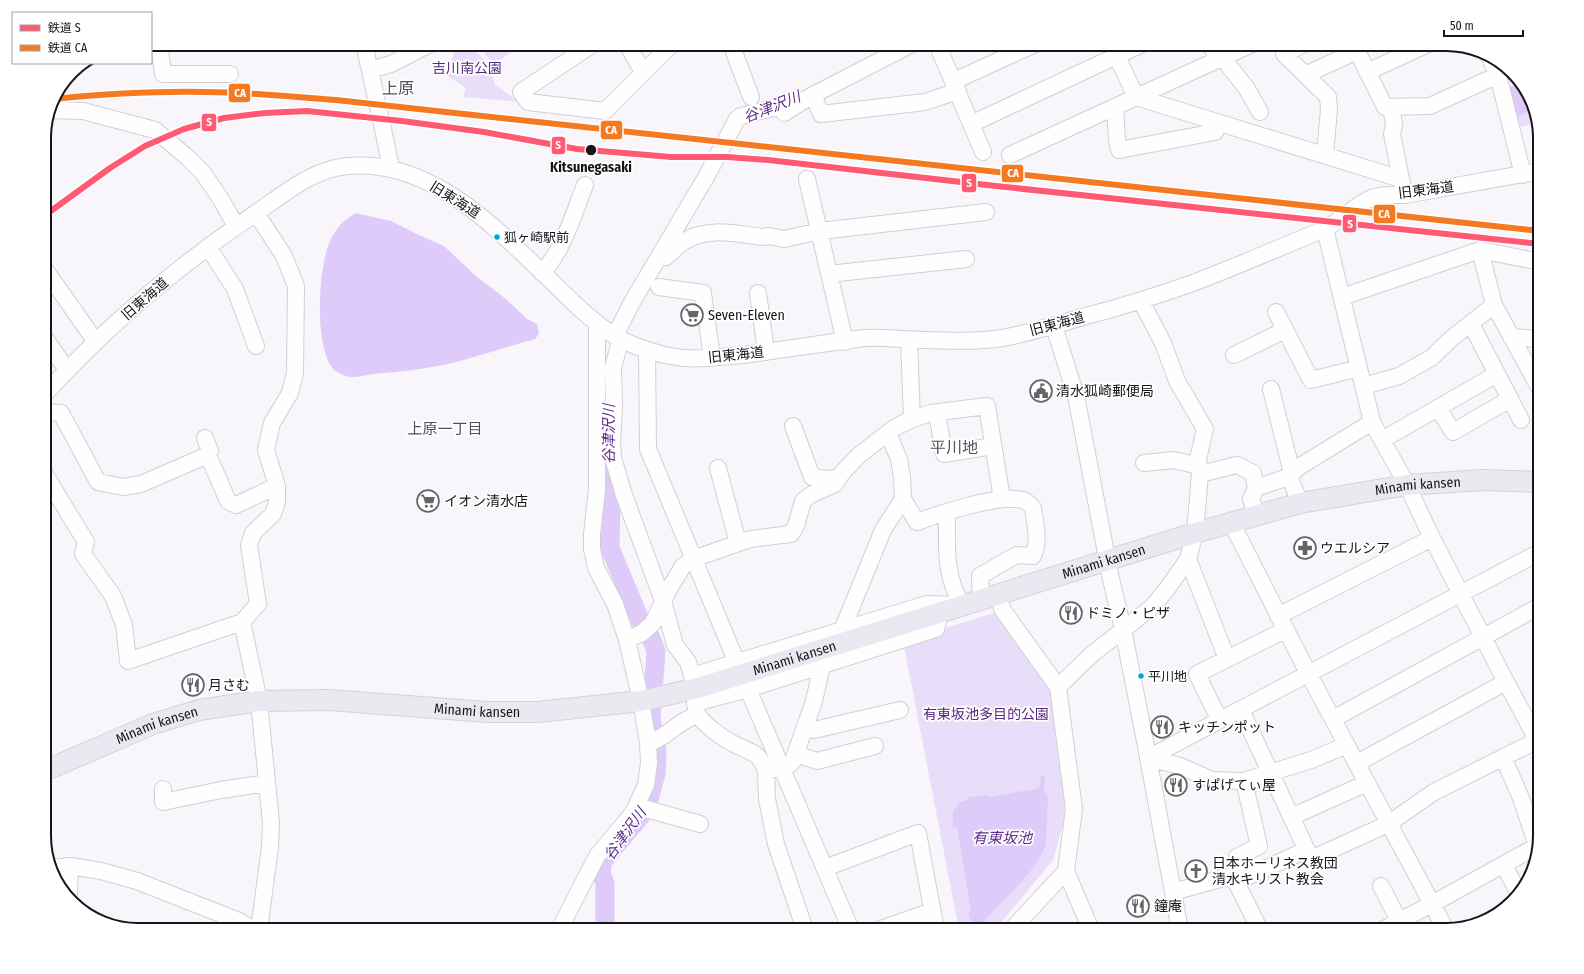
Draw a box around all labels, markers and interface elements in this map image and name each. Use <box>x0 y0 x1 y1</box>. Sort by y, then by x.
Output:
legend <box>12 12 152 64</box>
scale bar <box>1444 12 1523 38</box>
text: 50 m <box>1450 19 1474 33</box>
text: 鉄道 S <box>48 21 81 35</box>
text: 鉄道 CA <box>48 41 88 55</box>
park label: 吉川南公園 <box>432 60 502 77</box>
district label: 上原 <box>382 79 414 98</box>
line badge: CA <box>228 83 251 103</box>
text: CA <box>234 87 247 100</box>
water label: 谷津沢川 <box>741 87 805 127</box>
line badge: S <box>201 113 217 132</box>
text: S <box>206 116 212 129</box>
line badge: CA <box>600 120 623 140</box>
text: CA <box>605 124 618 137</box>
line badge: S <box>551 136 566 155</box>
text: S <box>555 139 561 152</box>
marker: Kitsunegasaki <box>584 143 598 157</box>
place label: Kitsunegasaki <box>550 159 632 176</box>
line badge: CA <box>1001 164 1024 183</box>
text: CA <box>1007 167 1020 180</box>
line badge: S <box>961 173 977 193</box>
text: S <box>966 177 972 190</box>
street label: 旧東海道 <box>427 178 483 222</box>
street label: 旧東海道 <box>1397 178 1455 202</box>
line badge: CA <box>1373 204 1396 224</box>
text: CA <box>1378 208 1391 221</box>
line badge: S <box>1342 214 1357 233</box>
text: S <box>1347 218 1353 231</box>
place label: 狐ヶ崎駅前 <box>504 230 569 245</box>
marker: 狐ヶ崎駅前 <box>492 232 502 242</box>
street label: 旧東海道 <box>118 274 172 324</box>
supermarket icon: Seven-Eleven <box>679 302 705 328</box>
place label: Seven-Eleven <box>708 307 785 324</box>
street label: 旧東海道 <box>1028 309 1086 339</box>
street label: 旧東海道 <box>707 344 765 366</box>
public building icon: 清水狐崎郵便局 <box>1028 378 1054 404</box>
place label: 清水狐崎郵便局 <box>1056 383 1154 400</box>
water label: 谷津沢川 <box>600 402 618 464</box>
district label: 上原一丁目 <box>407 420 483 438</box>
district label: 平川地 <box>930 438 978 457</box>
street label: Minami kansen <box>1374 473 1461 499</box>
supermarket icon: イオン清水店 <box>415 488 441 514</box>
place label: イオン清水店 <box>444 493 528 510</box>
pharmacy icon: ウエルシア <box>1292 535 1318 561</box>
street label: Minami kansen <box>1060 540 1147 582</box>
place label: ウエルシア <box>1320 540 1390 557</box>
restaurant icon: ドミノ・ピザ <box>1058 600 1084 626</box>
place label: ドミノ・ピザ <box>1086 605 1170 622</box>
street label: Minami kansen <box>751 637 838 679</box>
place label: 平川地 <box>1148 669 1187 684</box>
marker: 平川地 <box>1136 671 1146 681</box>
restaurant icon: 月さむ <box>180 672 206 698</box>
place label: 月さむ <box>208 677 250 694</box>
street label: Minami kansen <box>433 700 520 721</box>
street label: Minami kansen <box>113 702 200 748</box>
park label: 有東坂池多目的公園 <box>923 706 1049 723</box>
restaurant icon: キッチンポット <box>1149 714 1175 740</box>
place label: キッチンポット <box>1178 719 1276 736</box>
restaurant icon: すぱげてぃ屋 <box>1163 772 1189 798</box>
place label: すぱげてぃ屋 <box>1192 777 1276 794</box>
water label: 谷津沢川 <box>600 803 651 864</box>
water label: 有東坂池 <box>972 829 1034 847</box>
place label: 日本ホーリネス教団 清水キリスト教会 <box>1212 855 1338 888</box>
church icon: 日本ホーリネス教団 清水キリスト教会 <box>1183 858 1209 884</box>
restaurant icon: 鐘庵 <box>1125 893 1151 919</box>
place label: 鐘庵 <box>1154 898 1182 915</box>

